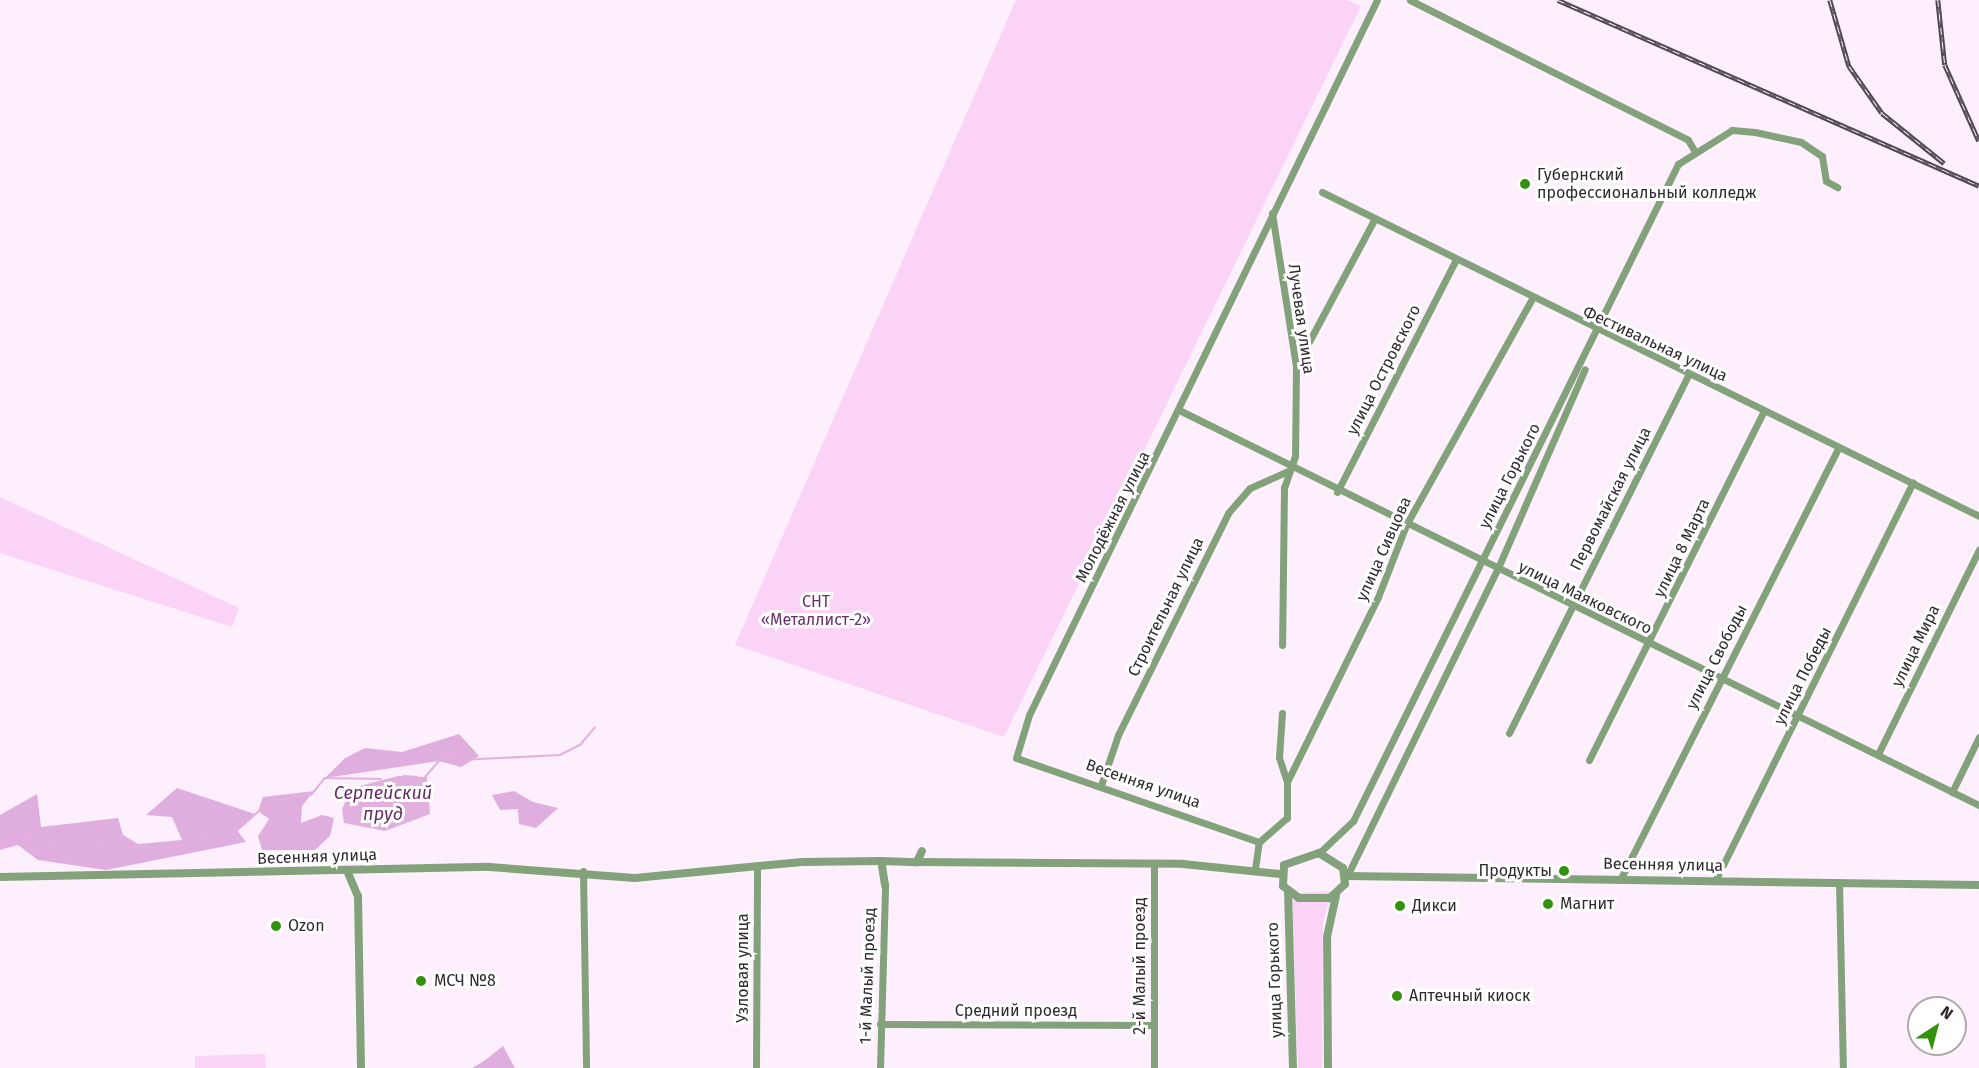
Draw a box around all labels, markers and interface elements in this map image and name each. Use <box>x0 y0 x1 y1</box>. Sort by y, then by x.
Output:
place label: Губернский профессиональный колледж <box>1537 165 1756 203</box>
marker: Губернский профессиональный колледж <box>1518 177 1532 191</box>
street label: Лучевая улица <box>1284 263 1318 375</box>
street label: улица Островского <box>1343 302 1425 438</box>
street label: Фестивальная улица <box>1580 302 1730 386</box>
street label: улица Горького <box>1475 420 1545 532</box>
street label: Первомайская улица <box>1566 424 1656 574</box>
street label: Молодёжная улица <box>1072 448 1154 586</box>
street label: улица Сивцова <box>1352 494 1416 604</box>
street label: улица 8 Марта <box>1650 496 1714 600</box>
street label: Строительная улица <box>1124 534 1208 680</box>
street label: улица Маяковского <box>1515 557 1655 639</box>
park label: СНТ «Металлист-2» <box>761 592 871 630</box>
street label: улица Свободы <box>1682 601 1752 713</box>
street label: улица Мира <box>1888 602 1944 690</box>
street label: улица Победы <box>1770 624 1836 728</box>
street label: Весенняя улица <box>1083 755 1203 813</box>
water label: Серпейский пруд <box>334 783 432 826</box>
street label: Весенняя улица <box>257 845 377 869</box>
street label: Весенняя улица <box>1603 854 1723 876</box>
place label: Продукты <box>1478 861 1552 881</box>
marker: Продукты <box>1557 864 1571 878</box>
place label: Магнит <box>1560 894 1614 914</box>
place label: Дикси <box>1412 896 1457 916</box>
street label: 2-й Малый проезд <box>1130 897 1150 1035</box>
marker: Магнит <box>1541 897 1555 911</box>
marker: Дикси <box>1393 899 1407 913</box>
street label: 1-й Малый проезд <box>856 907 880 1045</box>
street label: Узловая улица <box>733 913 753 1023</box>
place label: Ozon <box>288 916 325 936</box>
marker: Ozon <box>269 919 283 933</box>
street label: улица Горького <box>1263 922 1287 1038</box>
place label: МСЧ №8 <box>434 971 496 991</box>
marker: МСЧ №8 <box>412 972 430 990</box>
place label: Аптечный киоск <box>1409 986 1530 1006</box>
marker: Аптечный киоск <box>1390 989 1404 1003</box>
north arrow <box>1907 996 1967 1056</box>
street label: Средний проезд <box>955 1001 1077 1021</box>
text: N <box>1937 1002 1957 1023</box>

